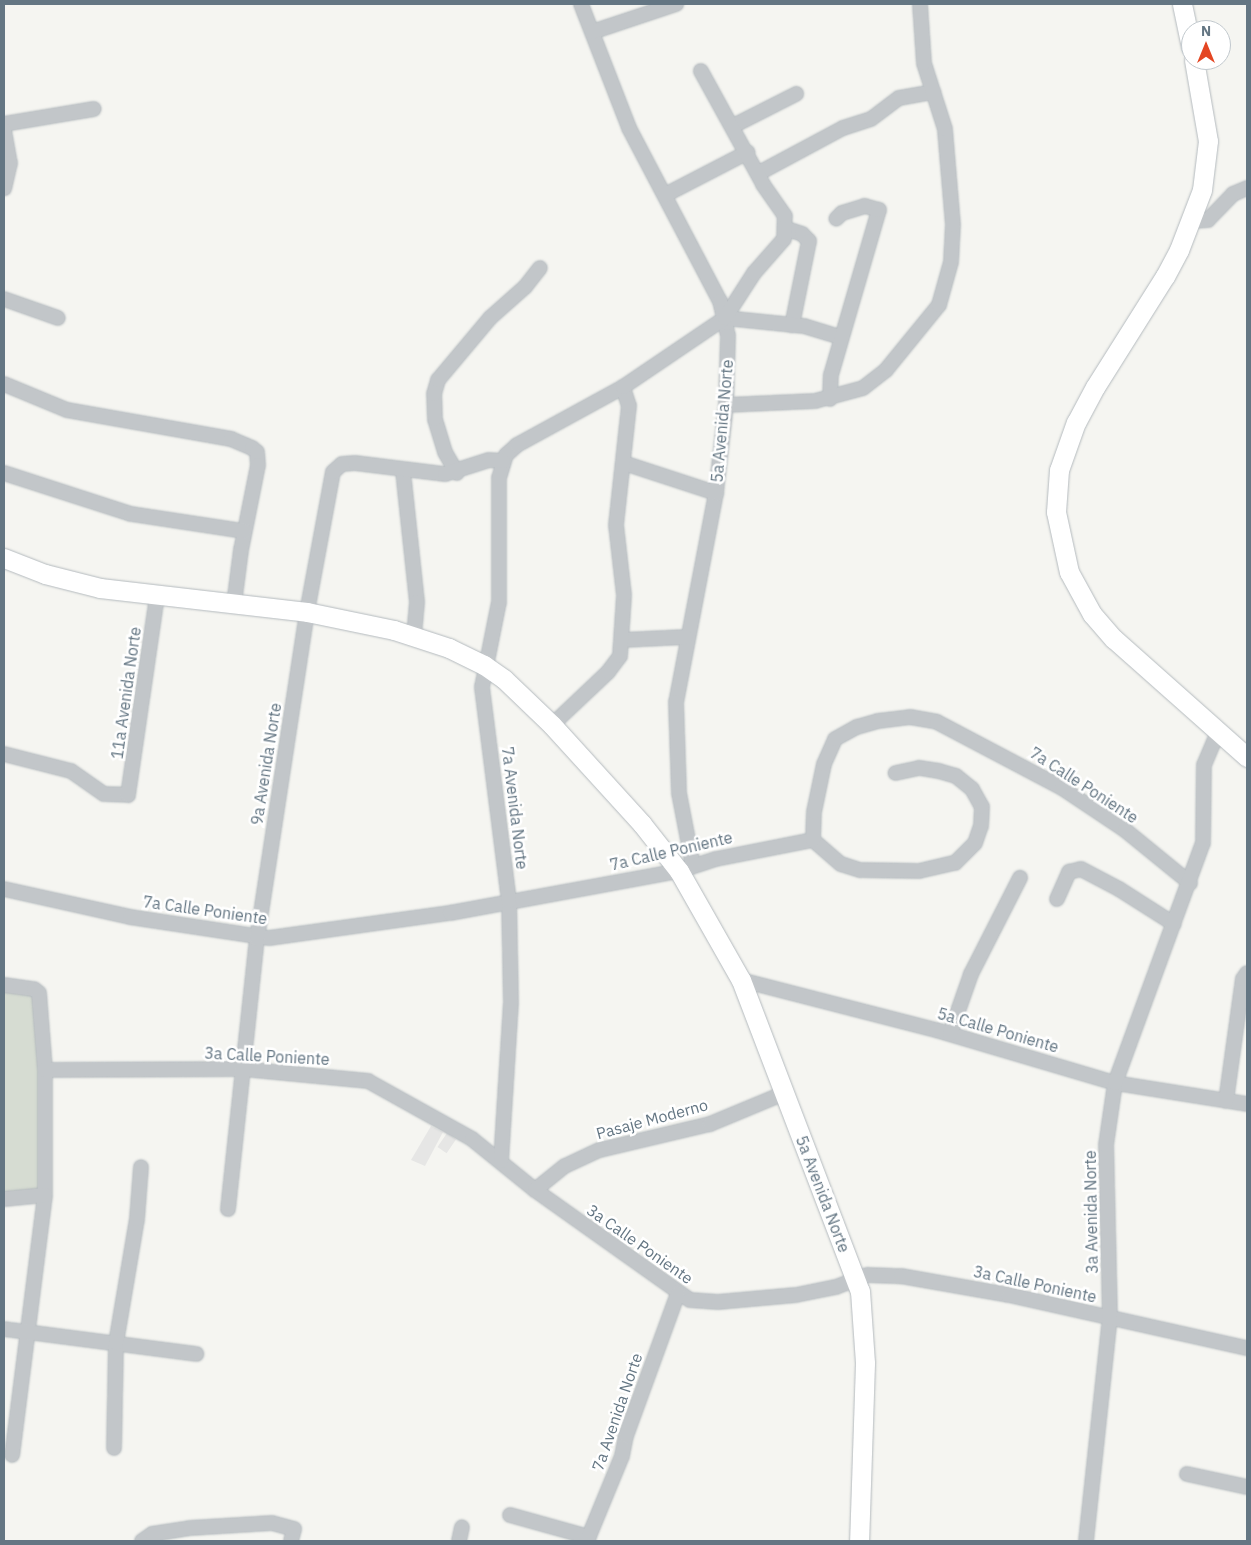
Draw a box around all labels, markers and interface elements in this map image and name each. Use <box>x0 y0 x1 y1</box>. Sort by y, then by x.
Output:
north arrow <box>1181 20 1231 70</box>
text: N <box>1201 22 1211 40</box>
street label: 5a Avenida Norte <box>707 359 737 483</box>
street label: 11a Avenida Norte <box>107 626 145 760</box>
street label: 9a Avenida Norte <box>247 701 285 827</box>
street label: 7a Calle Poniente <box>1026 743 1142 827</box>
street label: 7a Avenida Norte <box>498 745 532 871</box>
street label: 7a Calle Poniente <box>608 828 734 874</box>
street label: 7a Calle Poniente <box>142 892 268 928</box>
street label: 5a Calle Poniente <box>935 1004 1061 1056</box>
street label: 3a Calle Poniente <box>204 1043 330 1069</box>
street label: Pasaje Moderno <box>594 1095 710 1143</box>
street label: 5a Avenida Norte <box>792 1133 854 1255</box>
street label: 3a Avenida Norte <box>1080 1150 1102 1274</box>
street label: 3a Calle Poniente <box>583 1200 697 1288</box>
street label: 3a Calle Poniente <box>972 1262 1098 1306</box>
street label: 7a Avenida Norte <box>588 1350 646 1474</box>

